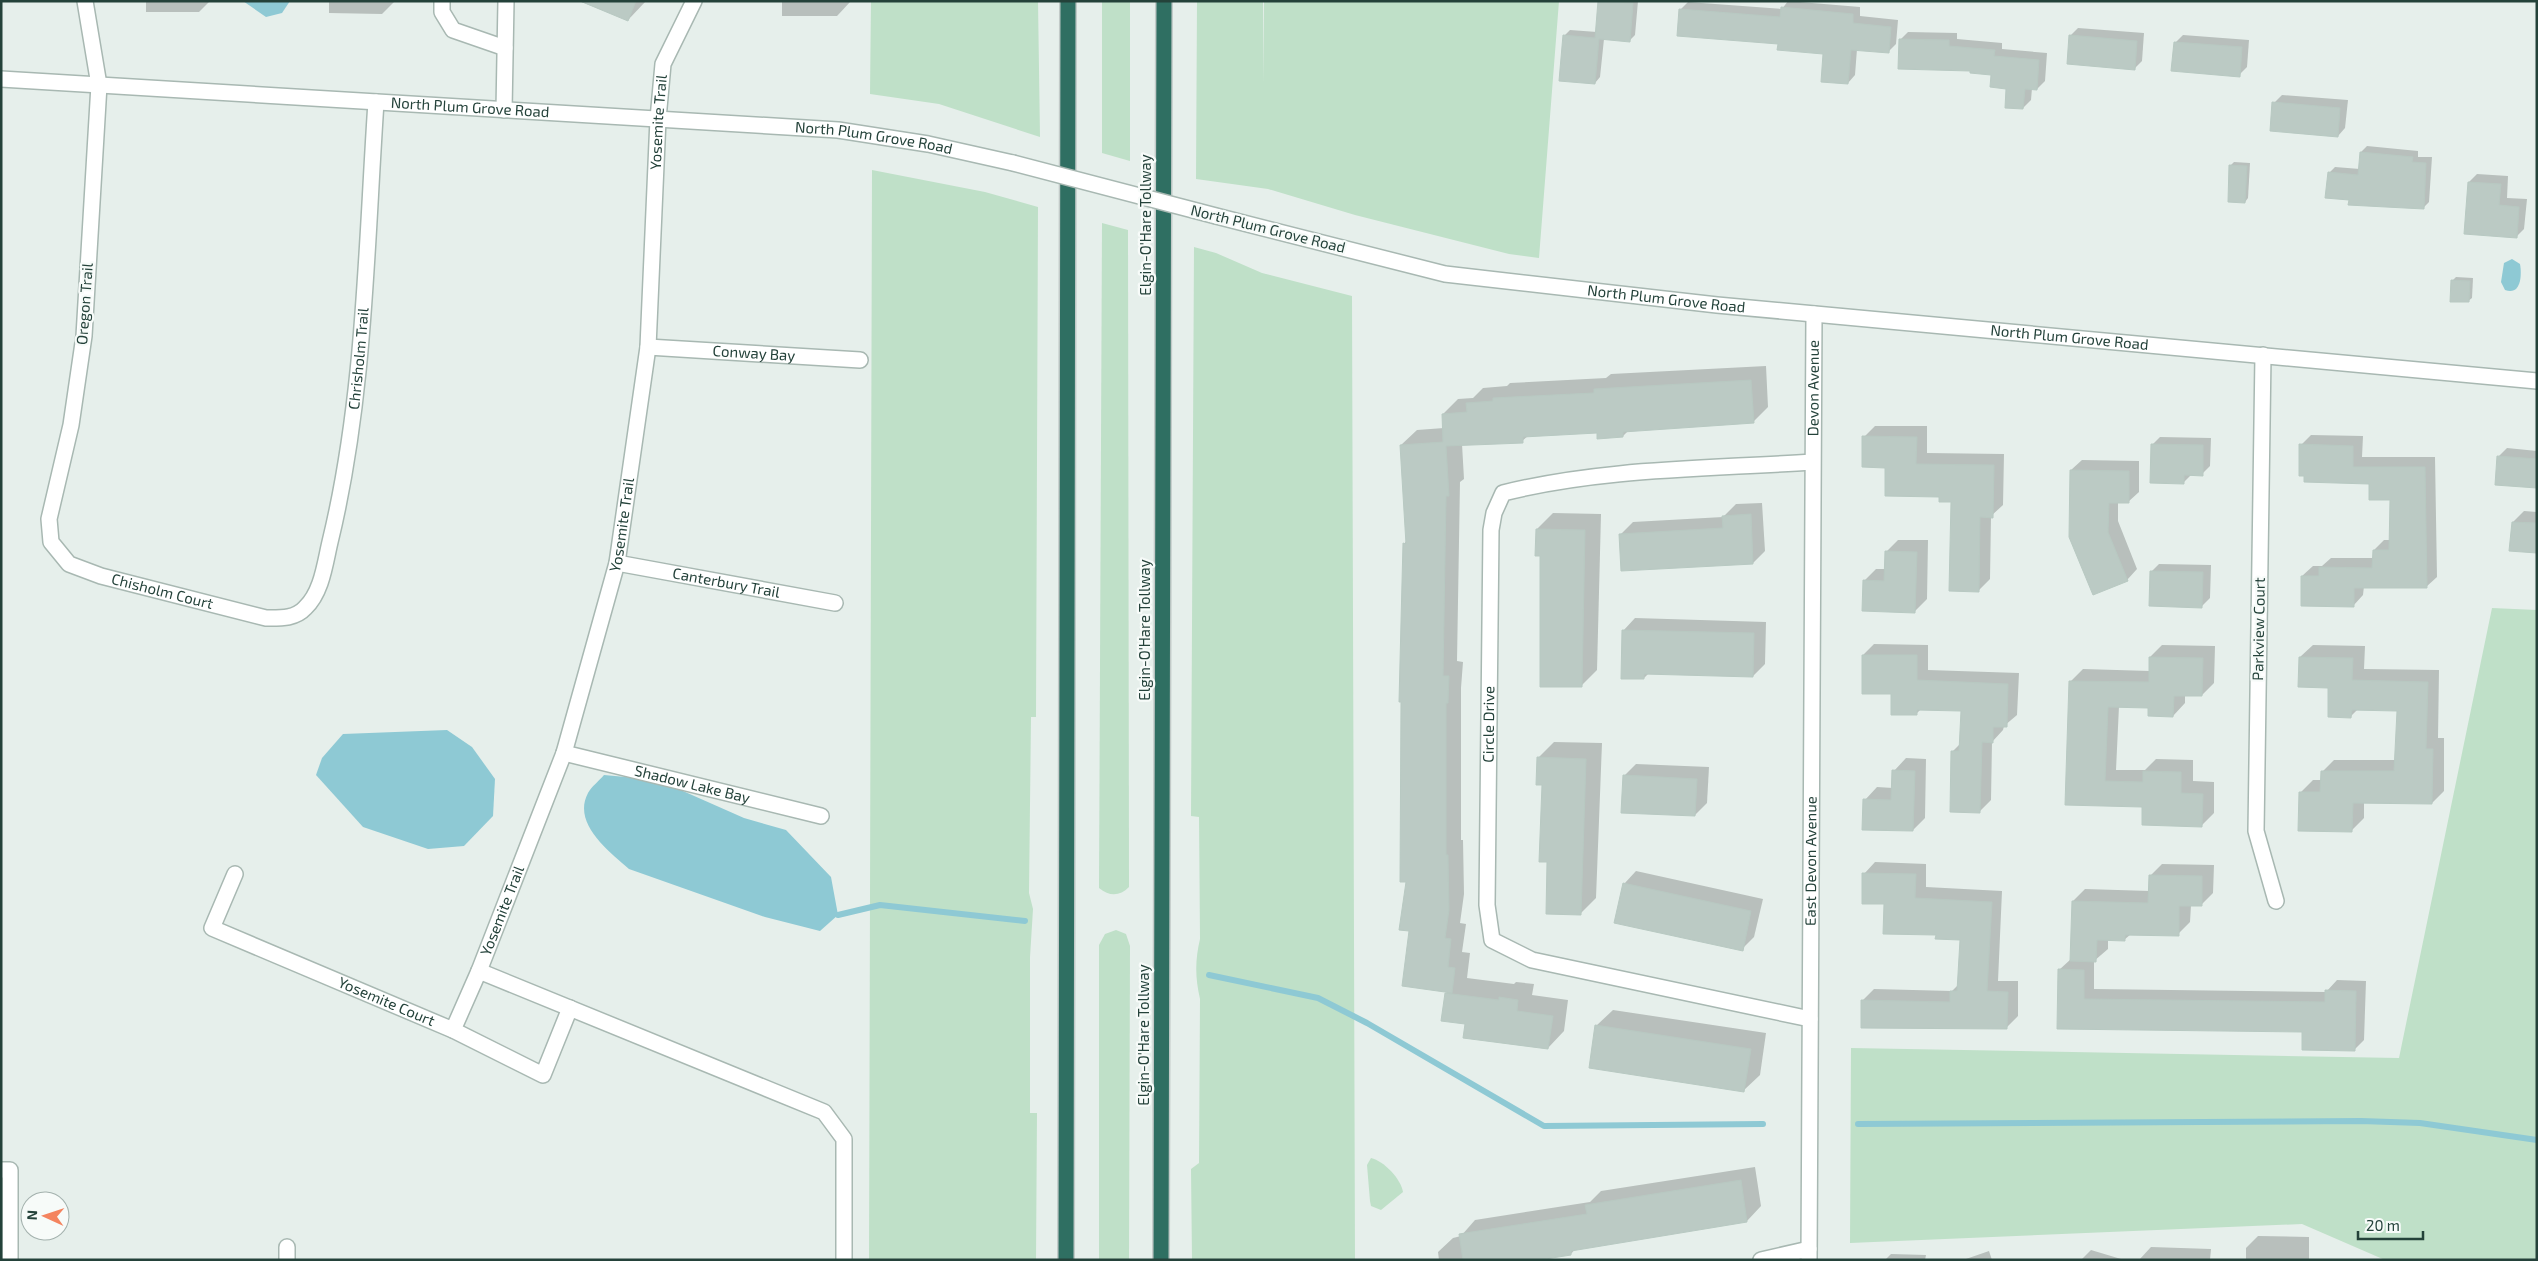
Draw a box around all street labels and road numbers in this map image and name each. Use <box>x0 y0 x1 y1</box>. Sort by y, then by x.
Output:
street label: Yosemite Trail <box>646 73 670 170</box>
street label: North Plum Grove Road <box>390 93 550 120</box>
street label: North Plum Grove Road <box>795 117 954 157</box>
street label: Elgin-O'Hare Tollway <box>1136 154 1154 296</box>
street label: North Plum Grove Road <box>1189 200 1347 256</box>
street label: Oregon Trail <box>72 262 96 346</box>
street label: North Plum Grove Road <box>1586 280 1746 316</box>
street label: Chrisholm Trail <box>344 306 372 411</box>
street label: North Plum Grove Road <box>1990 320 2150 353</box>
street label: Devon Avenue <box>1803 340 1822 436</box>
street label: Conway Bay <box>712 341 796 364</box>
street label: Yosemite Trail <box>605 476 637 574</box>
street label: Elgin-O'Hare Tollway <box>1135 559 1153 701</box>
street label: Canterbury Trail <box>671 563 782 601</box>
street label: Chisholm Court <box>110 569 216 612</box>
street label: Parkview Court <box>2248 577 2268 681</box>
street label: Circle Drive <box>1479 686 1497 763</box>
street label: Shadow Lake Bay <box>633 761 752 806</box>
street label: East Devon Avenue <box>1801 796 1819 926</box>
street label: Yosemite Trail <box>476 862 527 958</box>
street label: Elgin-O'Hare Tollway <box>1134 964 1152 1106</box>
street label: Yosemite Court <box>336 972 438 1029</box>

